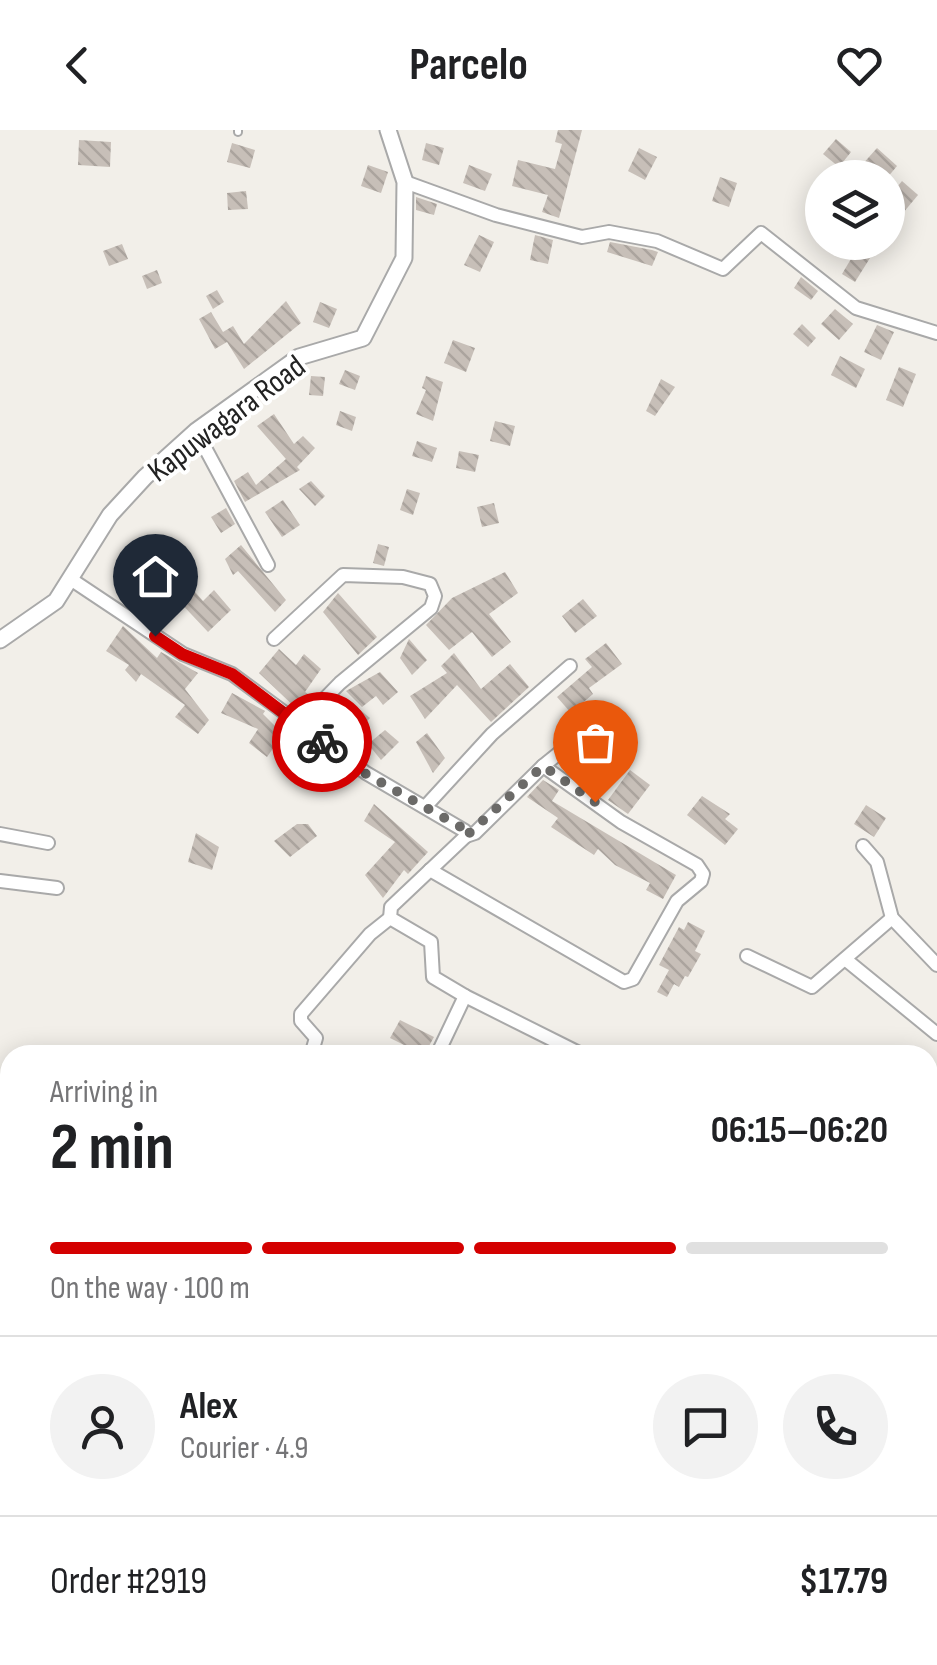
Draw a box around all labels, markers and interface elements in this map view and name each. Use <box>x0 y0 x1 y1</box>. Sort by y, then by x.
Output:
icon: back <box>50 38 105 93</box>
text: Parcelo <box>409 38 528 93</box>
icon: heart <box>832 38 887 93</box>
map controls <box>805 160 905 260</box>
button: layers <box>805 160 905 260</box>
street label: Kapuwagara Road <box>140 347 313 491</box>
pin <box>113 534 198 637</box>
icon: home <box>128 549 183 604</box>
courier <box>272 692 372 792</box>
pin <box>553 700 638 803</box>
icon: bike <box>295 715 350 770</box>
icon: bag <box>568 715 623 770</box>
text: Arriving in <box>50 1073 158 1112</box>
text: 06:15–06:20 <box>711 1108 888 1153</box>
text: 2 min <box>50 1110 174 1188</box>
text: On the way · 100 m <box>50 1269 250 1308</box>
button: person <box>50 1374 155 1479</box>
button: chat <box>653 1374 758 1479</box>
button: phone <box>783 1374 888 1479</box>
text: Alex <box>180 1384 238 1429</box>
text: Courier · 4.9 <box>180 1429 308 1468</box>
text: Order #2919 <box>50 1559 207 1604</box>
text: $17.79 <box>799 1559 888 1604</box>

